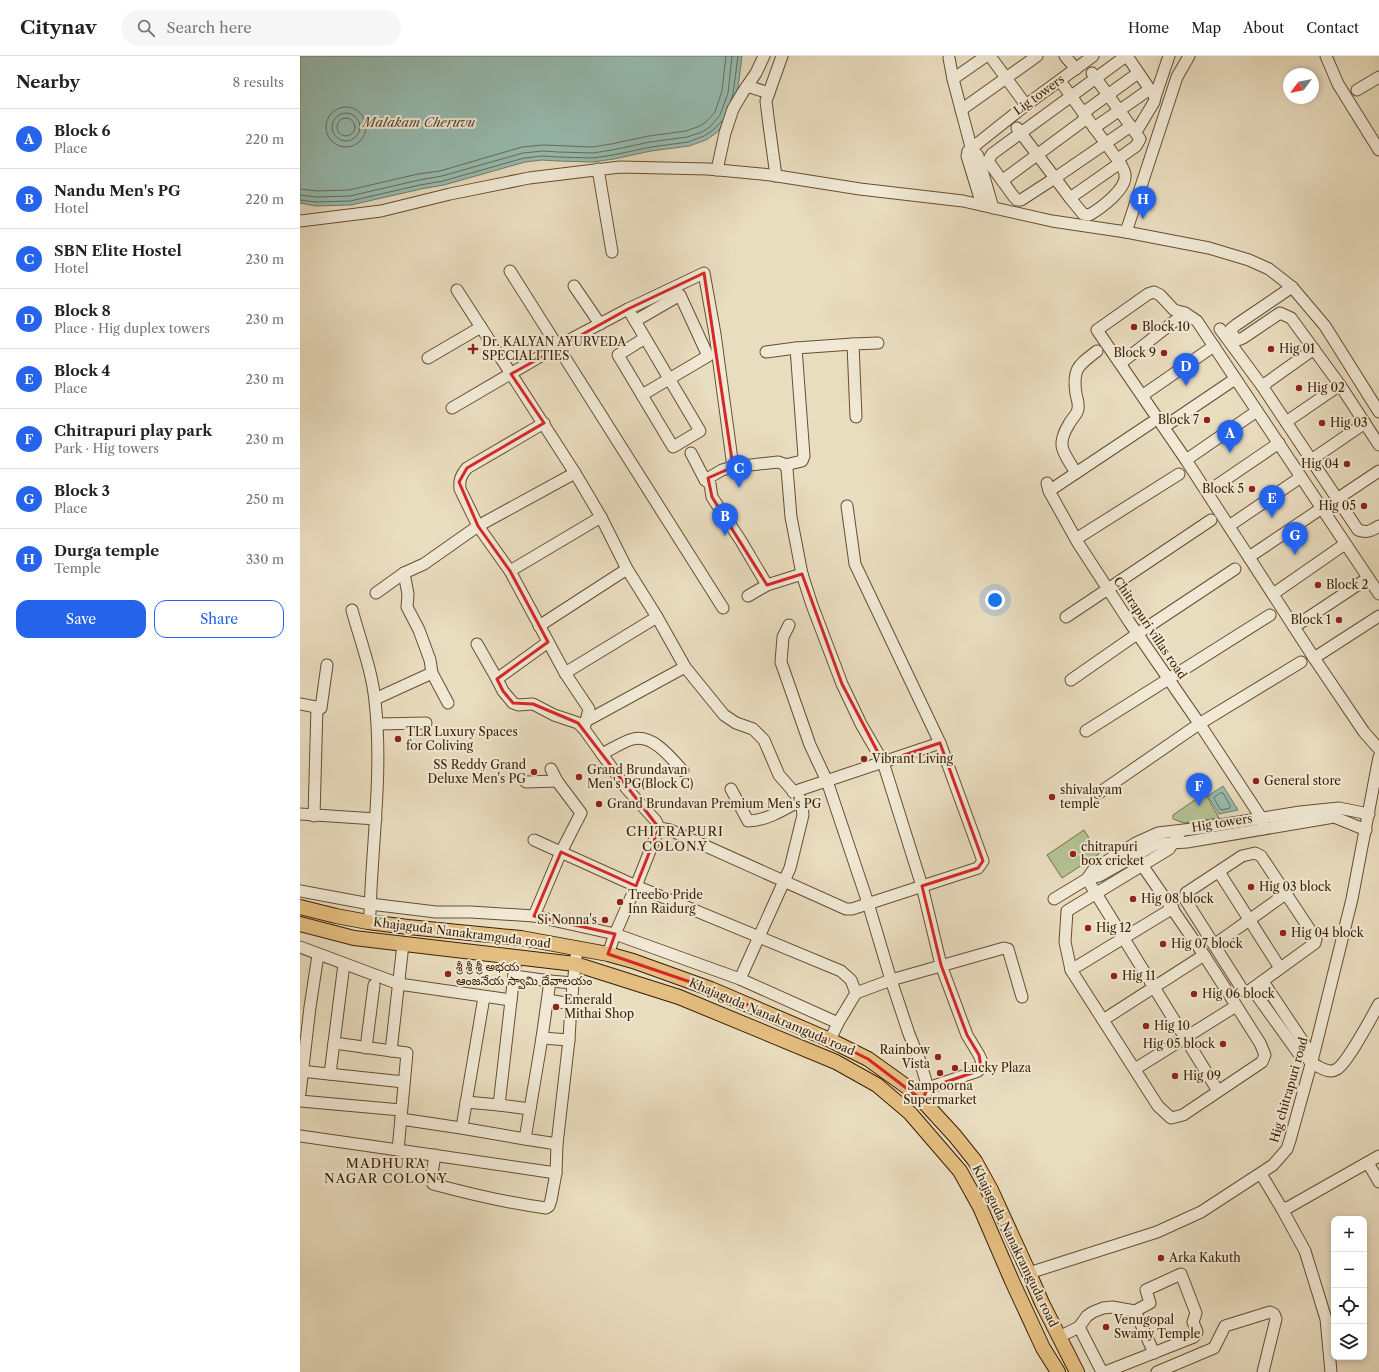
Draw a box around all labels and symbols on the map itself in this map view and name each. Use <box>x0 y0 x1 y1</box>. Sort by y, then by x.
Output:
north arrow <box>1283 68 1319 104</box>
street label: Lig towers <box>1010 71 1067 118</box>
water label: Malakam Cheruvu <box>361 114 476 130</box>
pin: H <box>1130 186 1156 219</box>
place label: Block 10 <box>1142 319 1190 334</box>
marker: Block 10 <box>1129 322 1139 332</box>
place label: Dr. KALYAN AYURVEDA SPECIALITIES <box>482 334 627 363</box>
place label: Hig 01 <box>1279 341 1315 356</box>
marker: Dr. KALYAN AYURVEDA SPECIALITIES <box>467 343 479 355</box>
marker: Hig 01 <box>1266 344 1276 354</box>
place label: Block 9 <box>1114 345 1156 360</box>
marker: Block 9 <box>1159 348 1169 358</box>
pin: D <box>1173 353 1199 386</box>
place label: Hig 02 <box>1307 380 1345 395</box>
marker: Hig 02 <box>1294 383 1304 393</box>
place label: Block 7 <box>1158 412 1199 427</box>
marker: Block 7 <box>1202 415 1212 425</box>
place label: Hig 03 <box>1330 415 1368 430</box>
marker: Hig 03 <box>1317 418 1327 428</box>
pin: A <box>1217 420 1243 453</box>
pin: C <box>726 455 752 488</box>
place label: Hig 04 <box>1301 456 1339 471</box>
marker: Hig 04 <box>1342 459 1352 469</box>
place label: Block 5 <box>1202 481 1244 496</box>
marker: Block 5 <box>1247 484 1257 494</box>
pin: E <box>1259 485 1285 518</box>
place label: Hig 05 <box>1318 498 1356 513</box>
marker: Hig 05 <box>1359 501 1369 511</box>
pin: B <box>712 503 738 536</box>
pin: G <box>1282 522 1308 555</box>
street label: Chitrapuri villas road <box>1111 574 1191 682</box>
place label: Block 2 <box>1326 577 1368 592</box>
marker: Block 2 <box>1313 580 1323 590</box>
your location <box>985 590 1005 610</box>
place label: Block 1 <box>1291 612 1331 627</box>
marker: Block 1 <box>1334 615 1344 625</box>
place label: TLR Luxury Spaces for Coliving <box>406 724 518 753</box>
marker: TLR Luxury Spaces for Coliving <box>393 734 403 744</box>
place label: Vibrant Living <box>871 751 954 766</box>
marker: Vibrant Living <box>859 754 869 764</box>
place label: SS Reddy Grand Deluxe Men's PG <box>428 757 527 786</box>
place label: Grand Brundavan Men's PG(Block C) <box>587 762 694 791</box>
marker: SS Reddy Grand Deluxe Men's PG <box>529 767 539 777</box>
marker: Grand Brundavan Men's PG(Block C) <box>574 772 584 782</box>
pin: F <box>1186 773 1212 806</box>
place label: General store <box>1264 773 1341 788</box>
marker: General store <box>1251 776 1261 786</box>
place label: shivalayam temple <box>1060 782 1122 811</box>
marker: shivalayam temple <box>1047 792 1057 802</box>
place label: Grand Brundavan Premium Men's PG <box>607 796 822 811</box>
marker: Grand Brundavan Premium Men's PG <box>594 799 604 809</box>
street label: Hig towers <box>1190 810 1253 835</box>
district label: CHITRAPURI COLONY <box>626 823 724 854</box>
place label: chitrapuri box cricket <box>1081 839 1145 868</box>
marker: chitrapuri box cricket <box>1068 849 1078 859</box>
place label: Hig 03 block <box>1259 879 1332 894</box>
marker: Hig 03 block <box>1246 882 1256 892</box>
place label: Treebo Pride Inn Raidurg <box>628 887 703 916</box>
place label: Hig 08 block <box>1141 891 1215 906</box>
marker: Hig 08 block <box>1128 894 1138 904</box>
marker: Treebo Pride Inn Raidurg <box>615 897 625 907</box>
place label: Si Nonna's <box>537 912 597 927</box>
street label: Khajaguda Nanakramguda road <box>372 914 552 951</box>
marker: Si Nonna's <box>600 915 610 925</box>
place label: Hig 12 <box>1096 920 1132 935</box>
marker: Hig 12 <box>1083 923 1093 933</box>
place label: Hig 04 block <box>1291 925 1365 940</box>
marker: Hig 04 block <box>1278 928 1288 938</box>
place label: Hig 07 block <box>1171 936 1244 951</box>
marker: Hig 07 block <box>1158 939 1168 949</box>
place label: శ్రీ శ్రీ శ్రీ అభయ ఆంజనేయ స్వామి దేవాలయం <box>456 959 592 990</box>
place label: Hig 11 <box>1122 968 1156 983</box>
marker: శ్రీ శ్రీ శ్రీ అభయ ఆంజనేయ స్వామి దేవాలయం <box>443 969 453 979</box>
marker: Hig 11 <box>1109 971 1119 981</box>
street label: Khajaguda Nanakramguda road <box>687 975 858 1059</box>
place label: Hig 06 block <box>1202 986 1276 1001</box>
marker: Hig 06 block <box>1189 989 1199 999</box>
place label: Emerald Mithai Shop <box>564 992 634 1021</box>
marker: Emerald Mithai Shop <box>551 1002 561 1012</box>
place label: Hig 10 <box>1154 1018 1190 1033</box>
marker: Hig 10 <box>1141 1021 1151 1031</box>
street label: Hig chitrapuri road <box>1266 1035 1311 1144</box>
place label: Hig 05 block <box>1143 1036 1216 1051</box>
marker: Hig 05 block <box>1218 1039 1228 1049</box>
place label: Rainbow Vista <box>880 1042 931 1071</box>
marker: Rainbow Vista <box>933 1052 943 1062</box>
place label: Lucky Plaza <box>963 1060 1032 1075</box>
marker: Lucky Plaza <box>950 1063 960 1073</box>
marker: Sampoorna Supermarket <box>935 1068 945 1078</box>
place label: Hig 09 <box>1183 1068 1221 1083</box>
marker: Hig 09 <box>1170 1071 1180 1081</box>
place label: Sampoorna Supermarket <box>903 1078 978 1107</box>
district label: MADHURA NAGAR COLONY <box>324 1155 448 1186</box>
street label: Khajaguda Nanakramguda road <box>970 1162 1062 1330</box>
place label: Arka Kakuth <box>1168 1250 1241 1265</box>
marker: Arka Kakuth <box>1156 1253 1166 1263</box>
place label: Venugopal Swamy Temple <box>1113 1312 1201 1341</box>
marker: Venugopal Swamy Temple <box>1101 1322 1111 1332</box>

